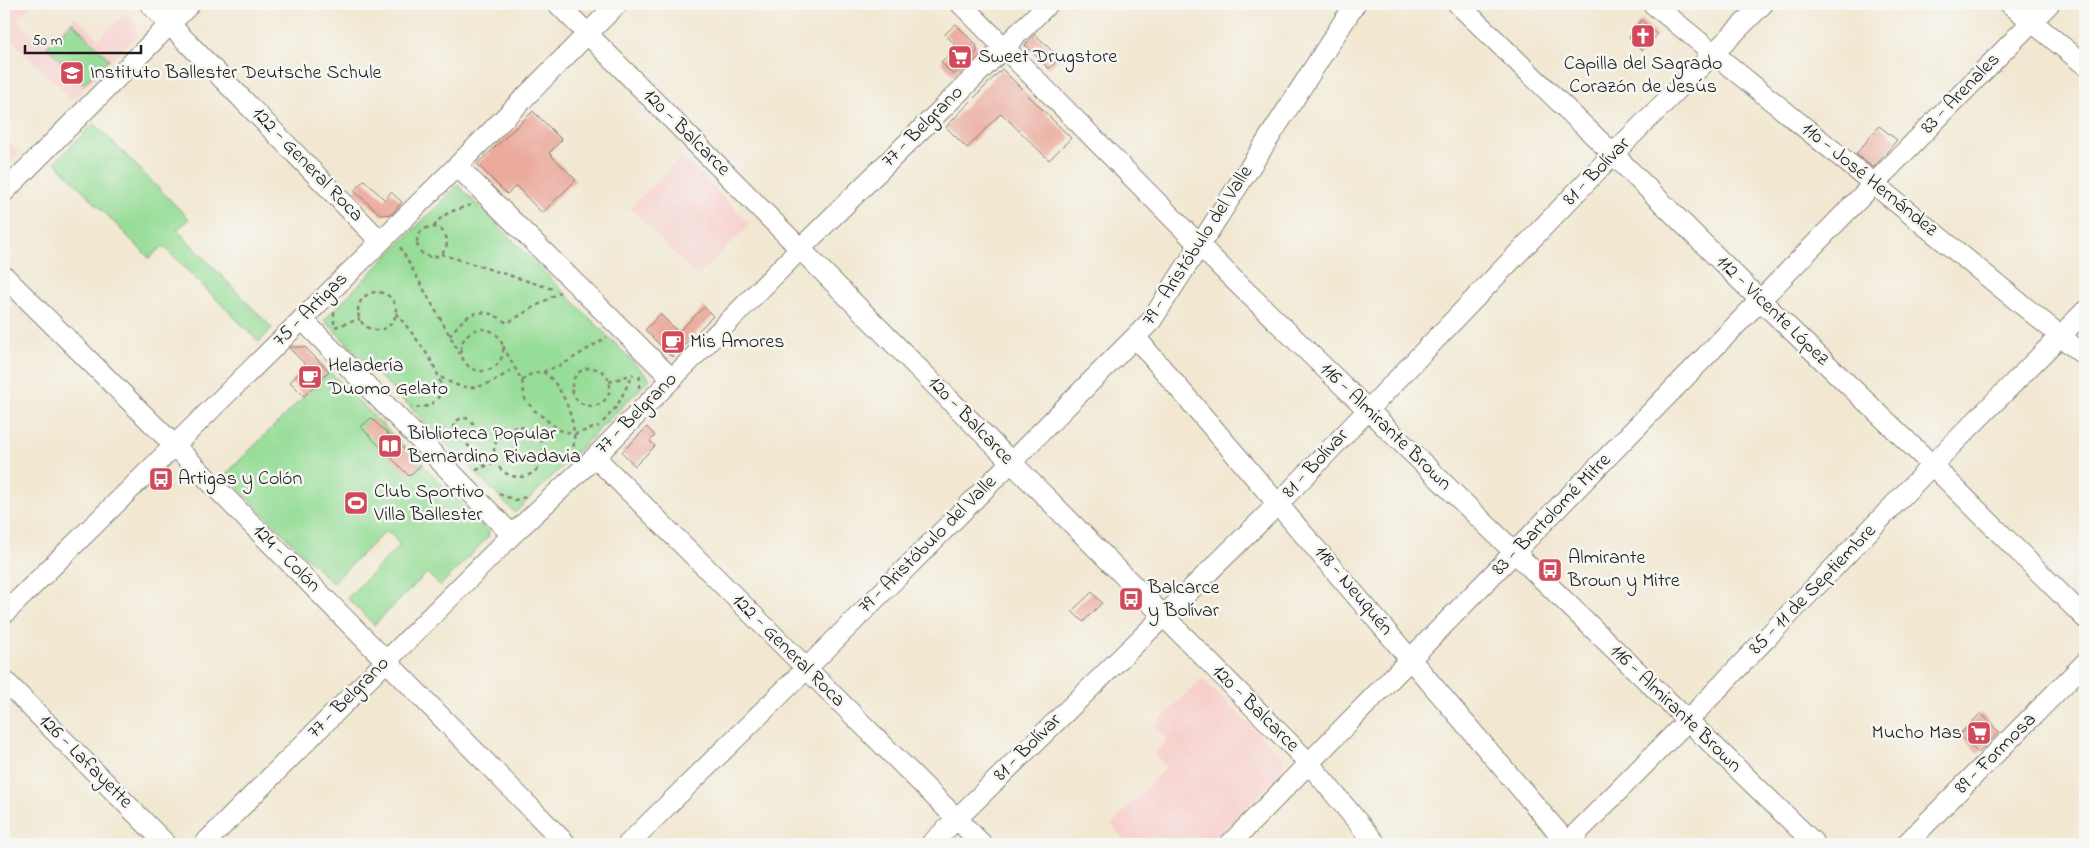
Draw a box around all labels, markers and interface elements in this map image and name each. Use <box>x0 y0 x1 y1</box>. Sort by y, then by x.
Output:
scale bar <box>25 22 141 54</box>
church icon: Capilla del Sagrado Corazón de Jesús <box>1630 23 1656 49</box>
text: 50 m <box>32 30 63 52</box>
place label: Sweet Drugstore <box>978 43 1117 73</box>
supermarket icon: Sweet Drugstore <box>947 44 973 70</box>
street label: 83 - Arenales <box>1914 47 2008 141</box>
place label: Capilla del Sagrado Corazón de Jesús <box>1564 50 1722 102</box>
place label: Instituto Ballester Deutsche Schule <box>90 59 381 88</box>
school or university icon: Instituto Ballester Deutsche Schule <box>59 60 85 86</box>
street label: 77 - Belgrano <box>875 79 971 175</box>
street label: 120 - Balcarce <box>636 83 737 184</box>
street label: 122 - General Roca <box>244 101 370 229</box>
street label: 110 - José Hernández <box>1794 116 1944 245</box>
street label: 81 - Bolívar <box>1557 130 1638 213</box>
street label: 79 - Aristóbulo del Valle <box>1135 160 1261 332</box>
street label: 112 - Vicente López <box>1708 249 1836 373</box>
street label: 75 - Artigas <box>267 266 356 355</box>
place label: Mis Amores <box>690 328 785 357</box>
cafe icon: Mis Amores <box>660 329 686 355</box>
place label: Heladería Duomo Gelato <box>327 352 448 404</box>
street label: 116 - Almirante Brown <box>1312 356 1458 498</box>
cafe icon: Heladería Duomo Gelato <box>297 364 323 390</box>
street label: 77 - Belgrano <box>589 366 685 462</box>
street label: 120 - Balcarce <box>920 370 1020 472</box>
place label: Biblioteca Popular Bernardino Rivadavia <box>407 420 581 472</box>
street label: 81 - Bolívar <box>1276 422 1357 505</box>
library icon: Biblioteca Popular Bernardino Rivadavia <box>377 433 403 459</box>
street label: 83 - Bartolomé Mitre <box>1486 447 1618 583</box>
place label: Artigas y Colón <box>178 465 302 495</box>
bus stop icon: Artigas y Colón <box>148 466 174 492</box>
street label: 79 - Aristóbulo del Valle <box>852 469 1004 621</box>
place label: Club Sportivo Villa Ballester <box>373 478 484 530</box>
sports icon: Club Sportivo Villa Ballester <box>343 490 369 516</box>
street label: 124 - Colón <box>245 518 327 600</box>
street label: 85 - 11 de Septiembre <box>1743 518 1883 662</box>
street label: 118 - Neuquén <box>1307 540 1400 643</box>
place label: Almirante Brown y Mitre <box>1567 544 1680 596</box>
bus stop icon: Almirante Brown y Mitre <box>1537 557 1563 583</box>
place label: Balcarce y Bolívar <box>1147 574 1220 626</box>
bus stop icon: Balcarce y Bolívar <box>1118 586 1144 612</box>
street label: 122 - General Roca <box>725 588 851 714</box>
street label: 116 - Almirante Brown <box>1602 638 1748 780</box>
street label: 77 - Belgrano <box>301 650 397 746</box>
street label: 120 - Balcarce <box>1205 659 1306 760</box>
street label: 89 - Formosa <box>1948 706 2044 802</box>
street label: 81 - Bolívar <box>987 707 1069 789</box>
street label: 126 - Lafayette <box>31 708 139 816</box>
place label: Mucho Mas <box>1872 719 1962 748</box>
supermarket icon: Mucho Mas <box>1966 720 1992 746</box>

